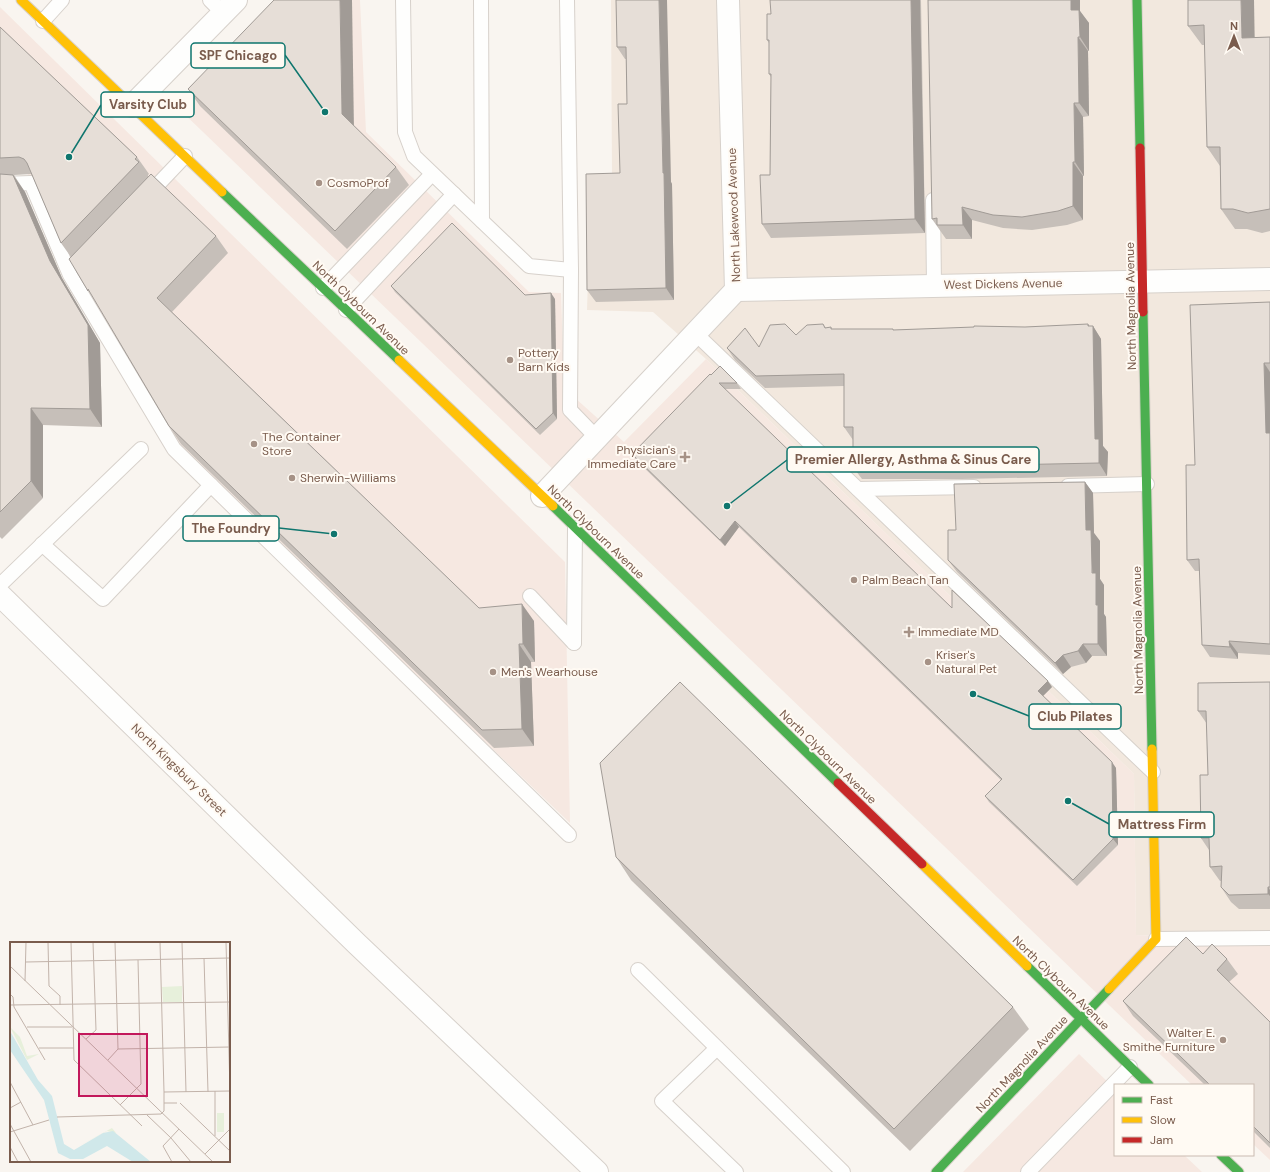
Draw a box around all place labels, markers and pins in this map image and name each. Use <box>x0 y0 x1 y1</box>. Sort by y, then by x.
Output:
callout: SPF Chicago <box>191 43 285 68</box>
callout: Varsity Club <box>101 92 194 117</box>
place label: CosmoProf <box>327 175 389 191</box>
marker: CosmoProf <box>314 178 324 188</box>
place label: Pottery Barn Kids <box>518 345 570 375</box>
marker: Pottery Barn Kids <box>505 355 515 365</box>
place label: The Container Store <box>262 429 341 459</box>
marker: The Container Store <box>249 439 259 449</box>
place label: Physician's Immediate Care <box>588 442 676 472</box>
callout: Premier Allergy, Asthma & Sinus Care <box>787 447 1039 472</box>
marker: Physician's Immediate Care <box>679 451 691 463</box>
place label: Sherwin-Williams <box>300 470 396 486</box>
marker: Sherwin-Williams <box>287 473 297 483</box>
callout: The Foundry <box>183 516 279 541</box>
place label: Palm Beach Tan <box>862 572 949 588</box>
marker: Palm Beach Tan <box>849 575 859 585</box>
place label: Immediate MD <box>918 624 999 640</box>
marker: Immediate MD <box>903 626 915 638</box>
place label: Kriser's Natural Pet <box>936 647 997 677</box>
marker: Kriser's Natural Pet <box>923 657 933 667</box>
place label: Men's Wearhouse <box>501 664 598 680</box>
marker: Men's Wearhouse <box>488 667 498 677</box>
callout: Club Pilates <box>1029 704 1121 729</box>
callout: Mattress Firm <box>1109 812 1214 837</box>
place label: Walter E. Smithe Furniture <box>1123 1025 1215 1055</box>
marker: Walter E. Smithe Furniture <box>1218 1035 1228 1045</box>

